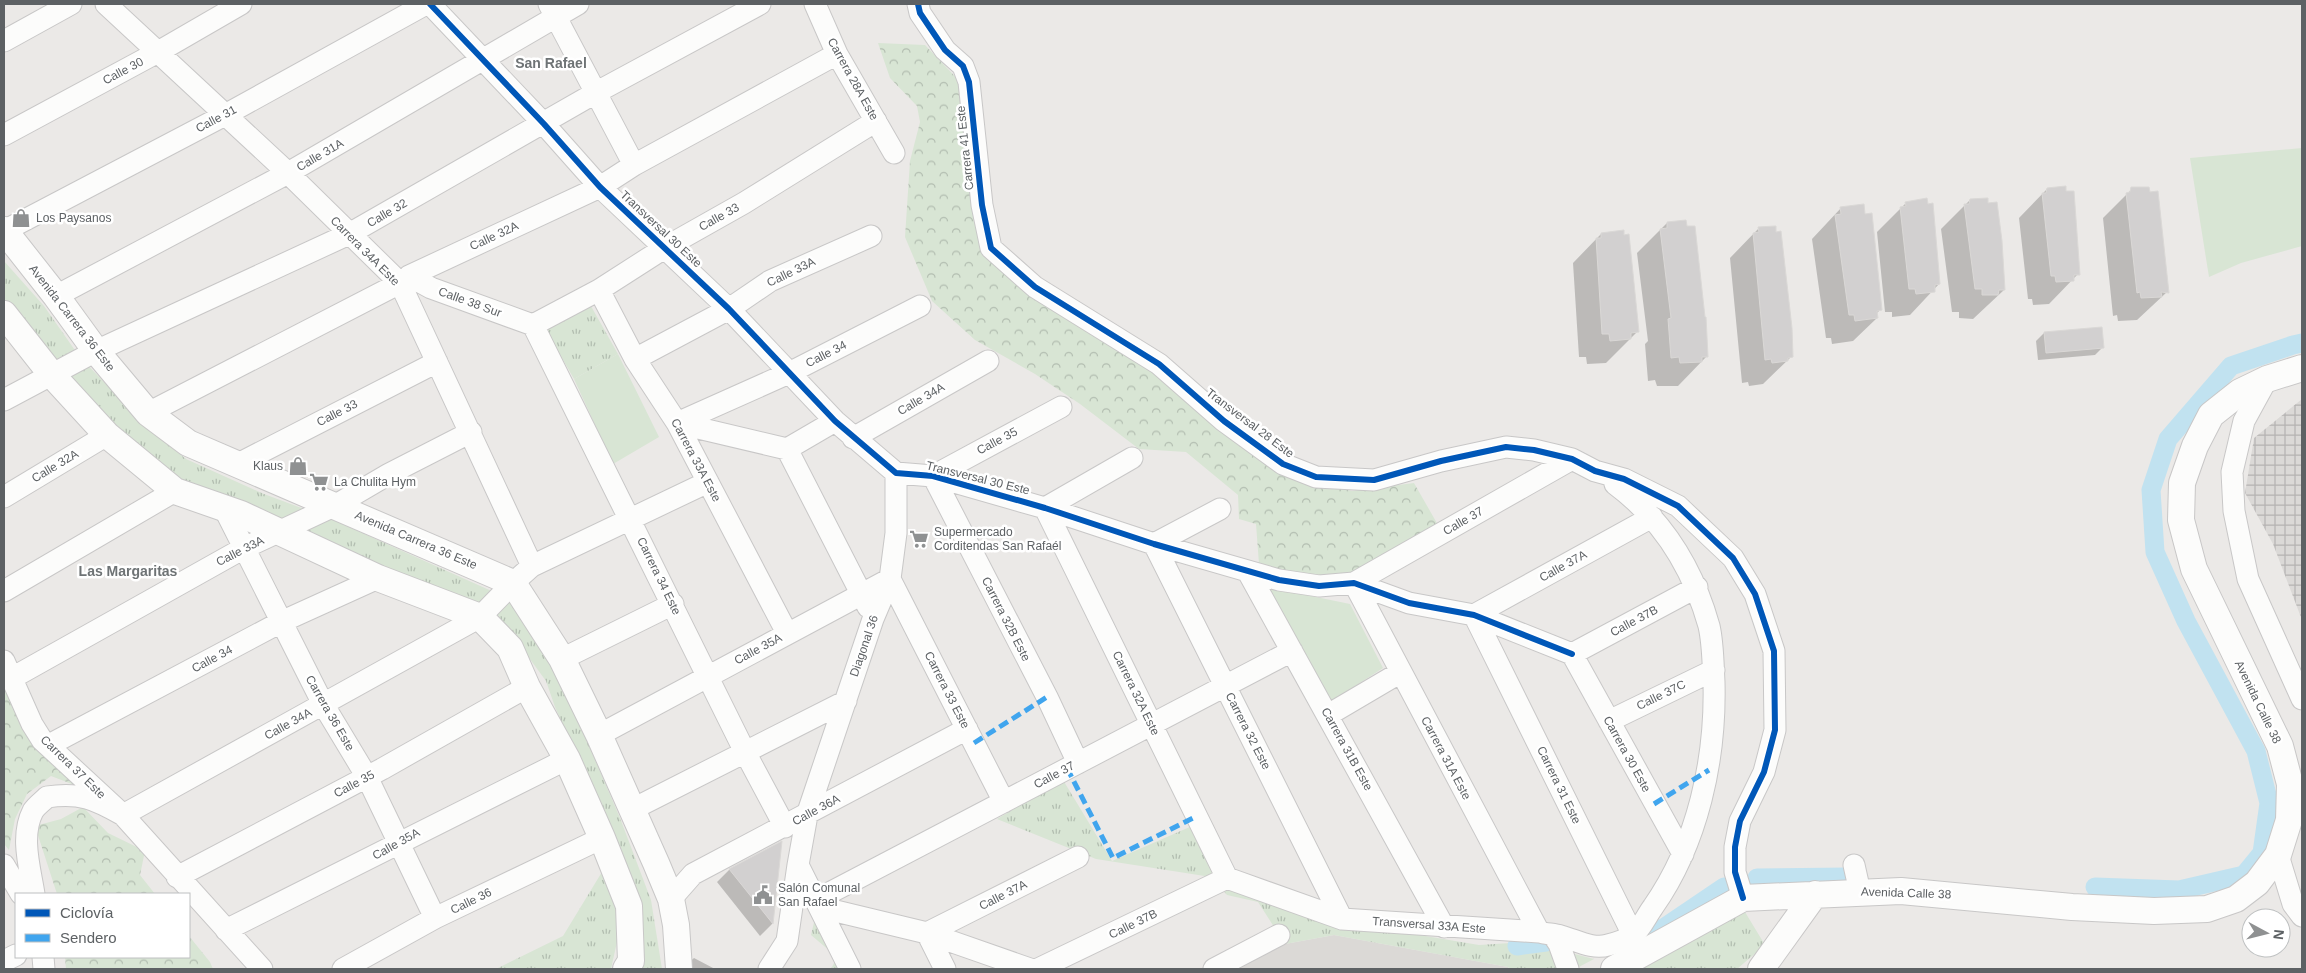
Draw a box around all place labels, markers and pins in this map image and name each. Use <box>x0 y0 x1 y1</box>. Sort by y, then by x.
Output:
shop icon: Los Paysanos <box>10 207 32 229</box>
place label: Los Paysanos <box>36 211 111 225</box>
shop icon: Klaus <box>287 455 309 477</box>
place label: Klaus <box>253 459 283 473</box>
supermarket icon: La Chulita Hym <box>308 471 330 493</box>
place label: La Chulita Hym <box>334 475 416 489</box>
place label: Supermercado Corditendas San Rafaél <box>934 525 1061 553</box>
supermarket icon: Supermercado Corditendas San Rafaél <box>908 528 930 550</box>
place label: Salón Comunal San Rafael <box>778 881 860 909</box>
public building icon: Salón Comunal San Rafael <box>752 884 774 906</box>

